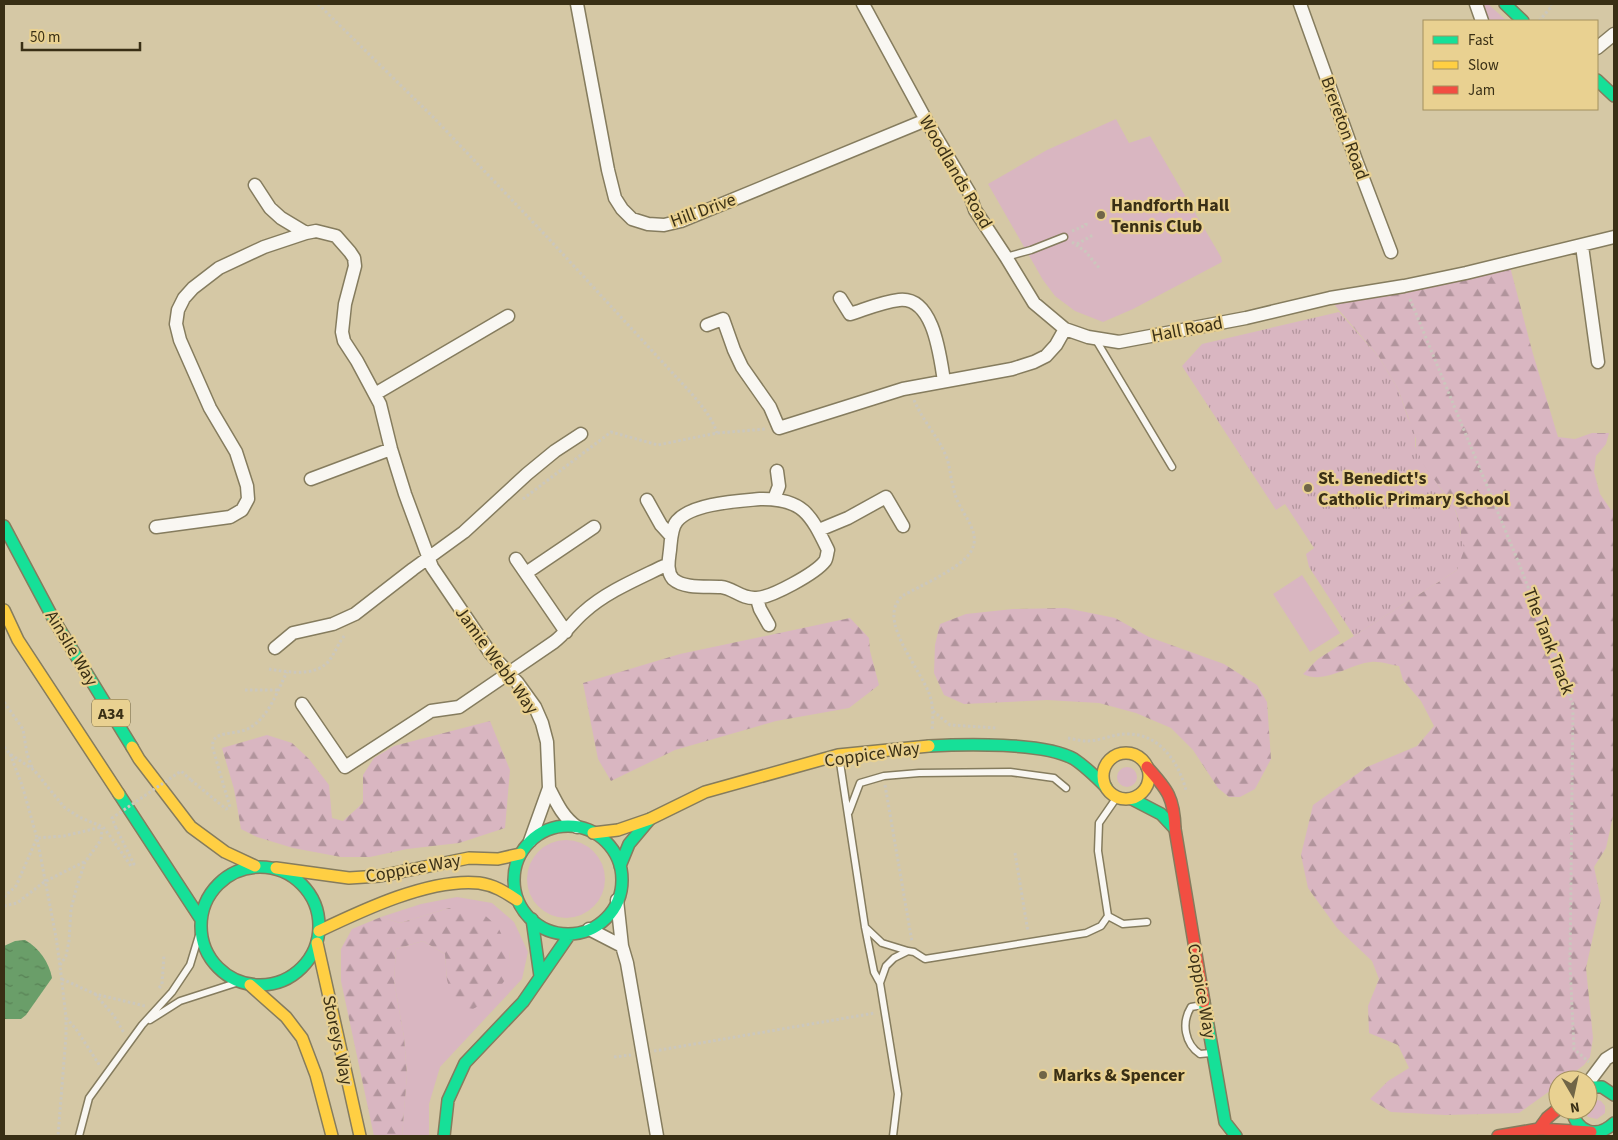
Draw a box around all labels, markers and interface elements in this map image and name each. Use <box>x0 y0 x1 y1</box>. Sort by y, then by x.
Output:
scale bar <box>22 20 140 52</box>
legend <box>1423 20 1598 110</box>
text: 50 m <box>30 27 60 48</box>
text: Fast <box>1468 30 1494 51</box>
text: Slow <box>1468 55 1499 76</box>
street label: Brereton Road <box>1314 73 1375 183</box>
text: Jam <box>1468 80 1495 101</box>
street label: Woodlands Road <box>913 111 998 233</box>
street label: Hill Drive <box>667 187 739 234</box>
place label: Handforth Hall Tennis Club <box>1111 193 1229 239</box>
marker: Handforth Hall Tennis Club <box>1095 209 1107 221</box>
street label: Hall Road <box>1149 310 1225 349</box>
place label: St. Benedict's Catholic Primary School <box>1318 466 1509 512</box>
marker: St. Benedict's Catholic Primary School <box>1302 482 1314 494</box>
street label: The Tank Track <box>1517 584 1580 698</box>
street label: Jamie Webb Way <box>449 601 545 720</box>
street label: Ainslie Way <box>39 606 104 691</box>
road number: A34 <box>92 700 130 726</box>
street label: Coppice Way <box>823 735 922 774</box>
street label: Coppice Way <box>364 848 463 889</box>
street label: Coppice Way <box>1181 942 1222 1041</box>
street label: Storeys Way <box>316 993 359 1088</box>
place label: Marks & Spencer <box>1053 1063 1186 1088</box>
marker: Marks & Spencer <box>1037 1069 1049 1081</box>
north arrow <box>1548 1070 1598 1120</box>
text: N <box>1569 1096 1581 1117</box>

